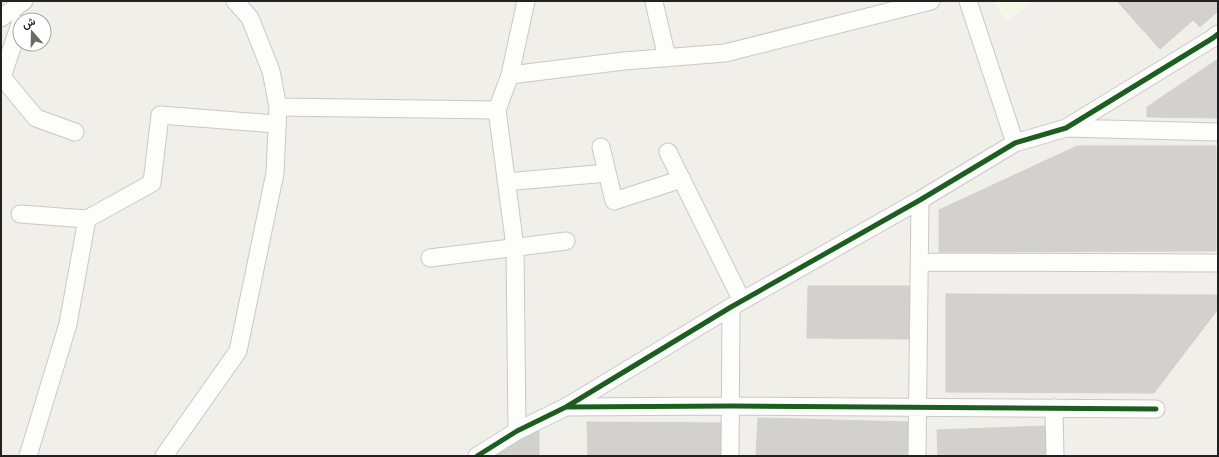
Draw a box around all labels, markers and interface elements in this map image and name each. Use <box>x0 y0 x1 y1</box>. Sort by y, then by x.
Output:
north arrow <box>12 12 52 52</box>
text: ش <box>20 15 37 31</box>

